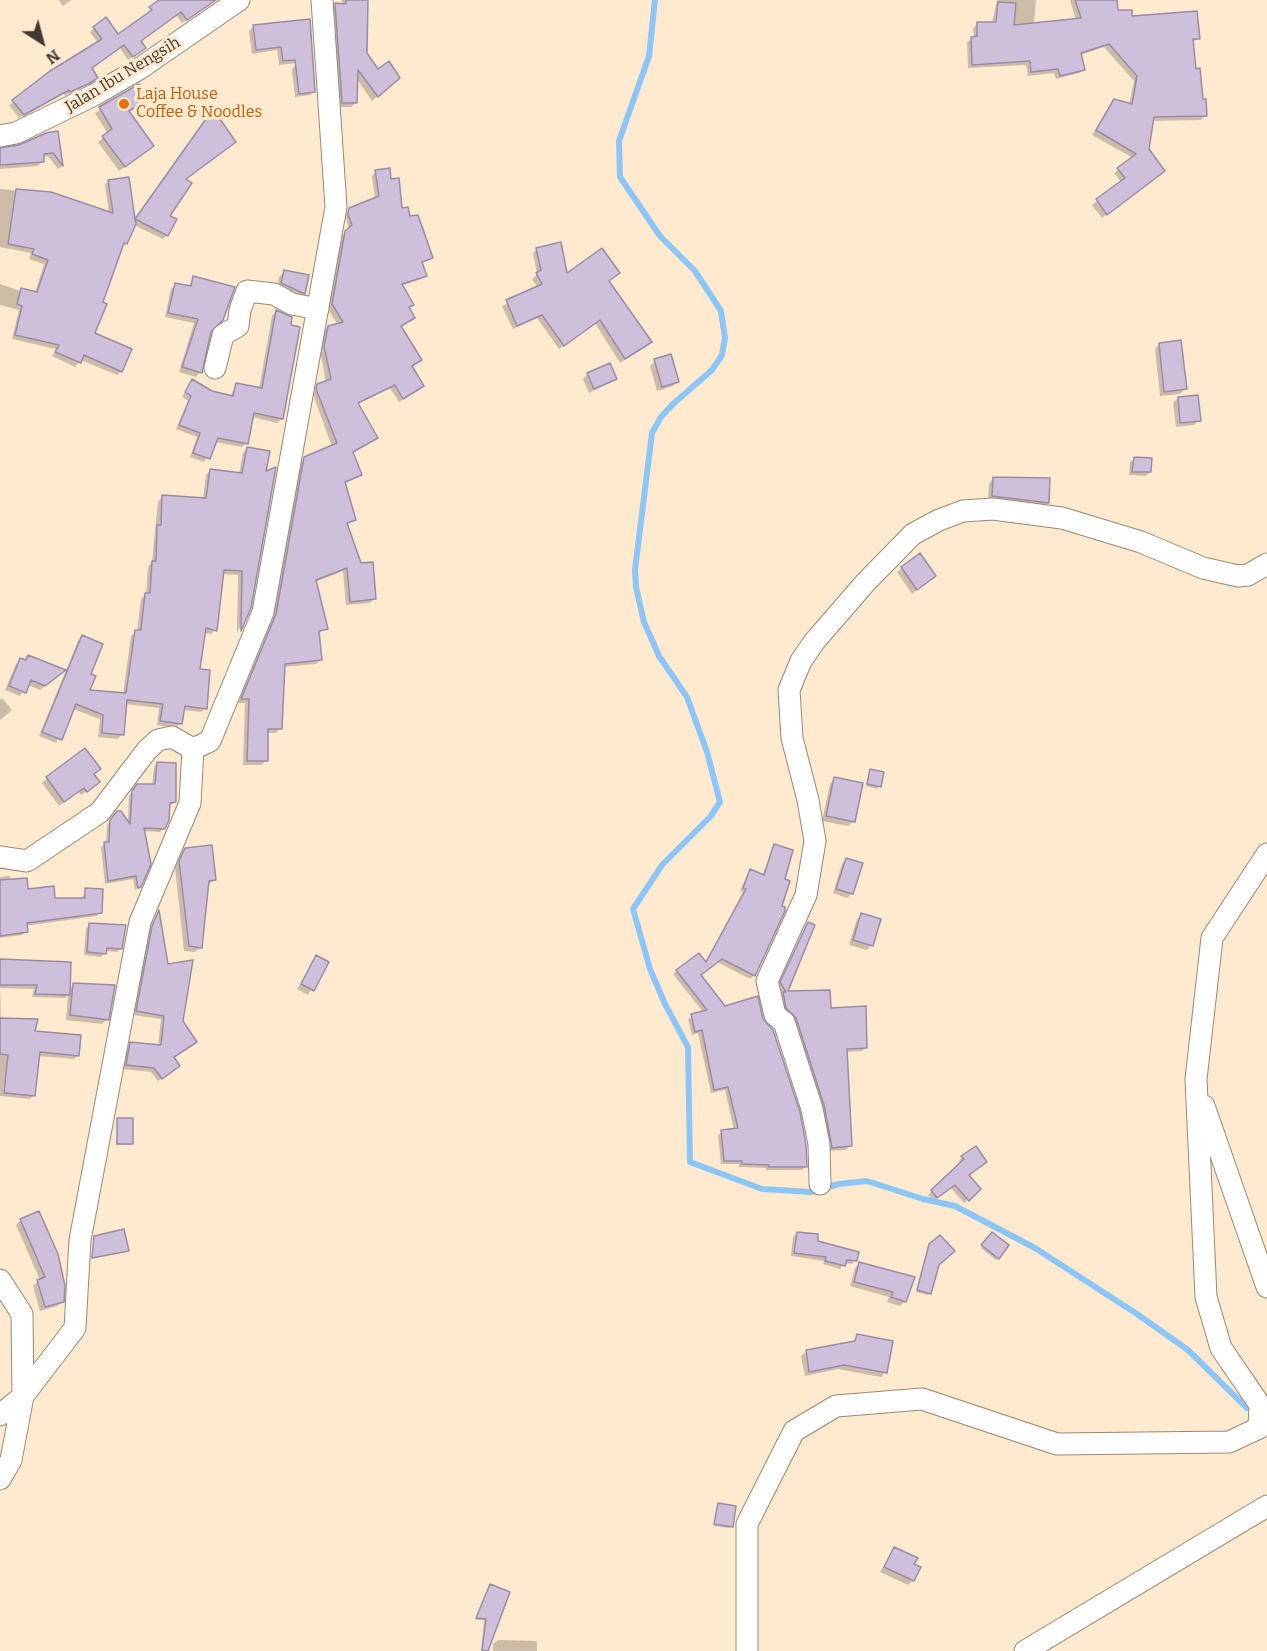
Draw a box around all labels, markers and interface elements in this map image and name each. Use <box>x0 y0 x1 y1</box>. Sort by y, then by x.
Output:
north arrow <box>12 12 72 72</box>
street label: Jalan Ibu Nengsih <box>62 33 184 117</box>
text: N <box>42 46 63 68</box>
place label: Laja House Coffee & Noodles <box>136 85 262 123</box>
marker: Laja House Coffee & Noodles <box>117 97 131 111</box>

